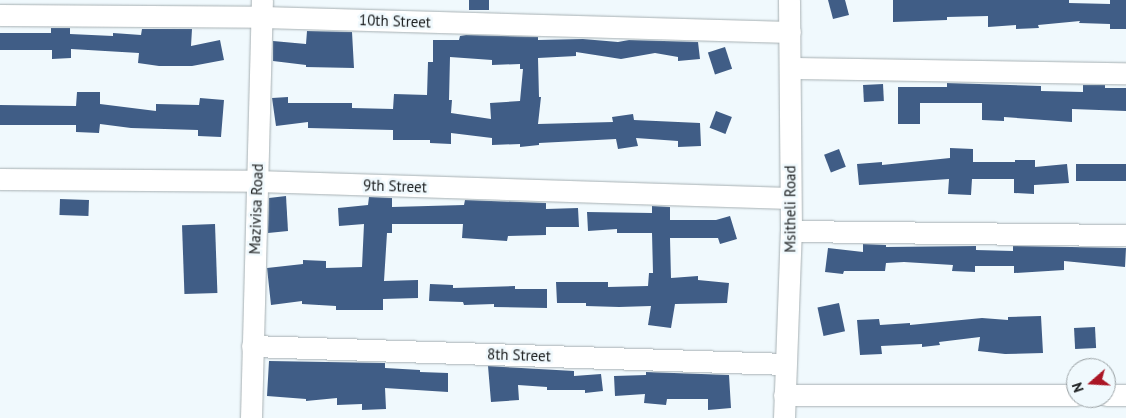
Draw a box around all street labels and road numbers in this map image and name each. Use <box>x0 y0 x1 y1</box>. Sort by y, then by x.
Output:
street label: 10th Street <box>359 11 431 31</box>
street label: Mazivisa Road <box>245 163 267 255</box>
street label: Msitheli Road <box>781 165 799 253</box>
street label: 9th Street <box>363 176 427 196</box>
street label: 8th Street <box>487 345 551 365</box>

